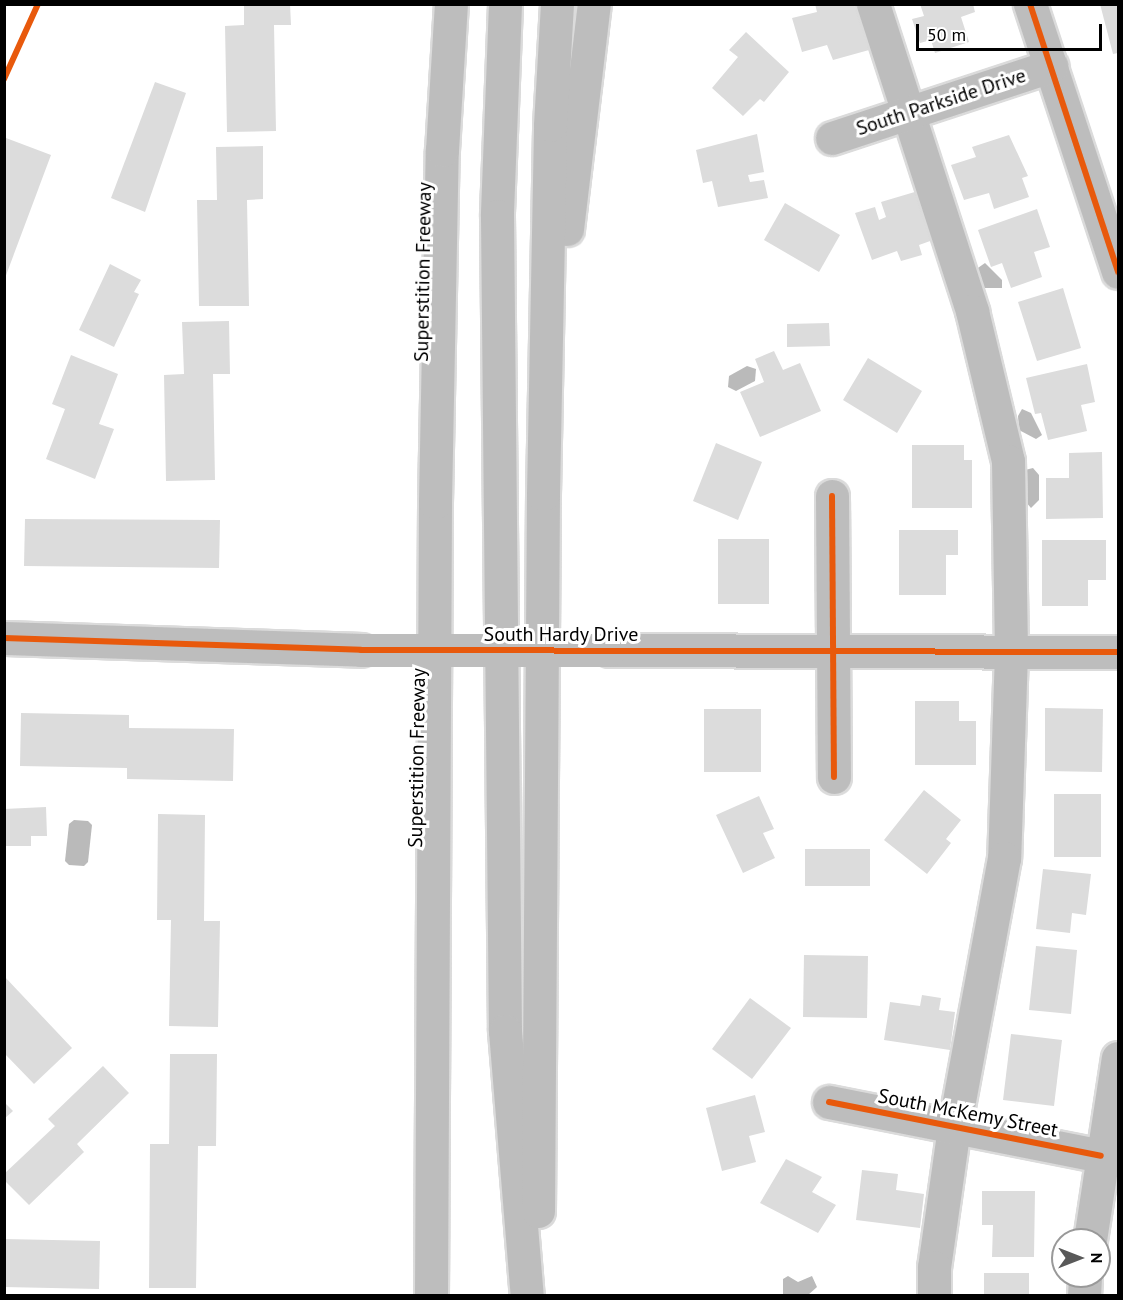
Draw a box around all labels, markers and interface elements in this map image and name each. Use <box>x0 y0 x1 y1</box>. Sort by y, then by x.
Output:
scale bar <box>919 12 1105 50</box>
text: 50 m <box>927 23 966 46</box>
street label: South Parkside Drive <box>853 63 1029 141</box>
street label: Superstition Freeway <box>409 182 437 362</box>
street label: South Hardy Drive <box>483 622 639 646</box>
street label: Superstition Freeway <box>403 668 431 848</box>
street label: South McKemy Street <box>876 1084 1060 1142</box>
north arrow <box>1051 1228 1111 1288</box>
text: N <box>1087 1253 1107 1263</box>

